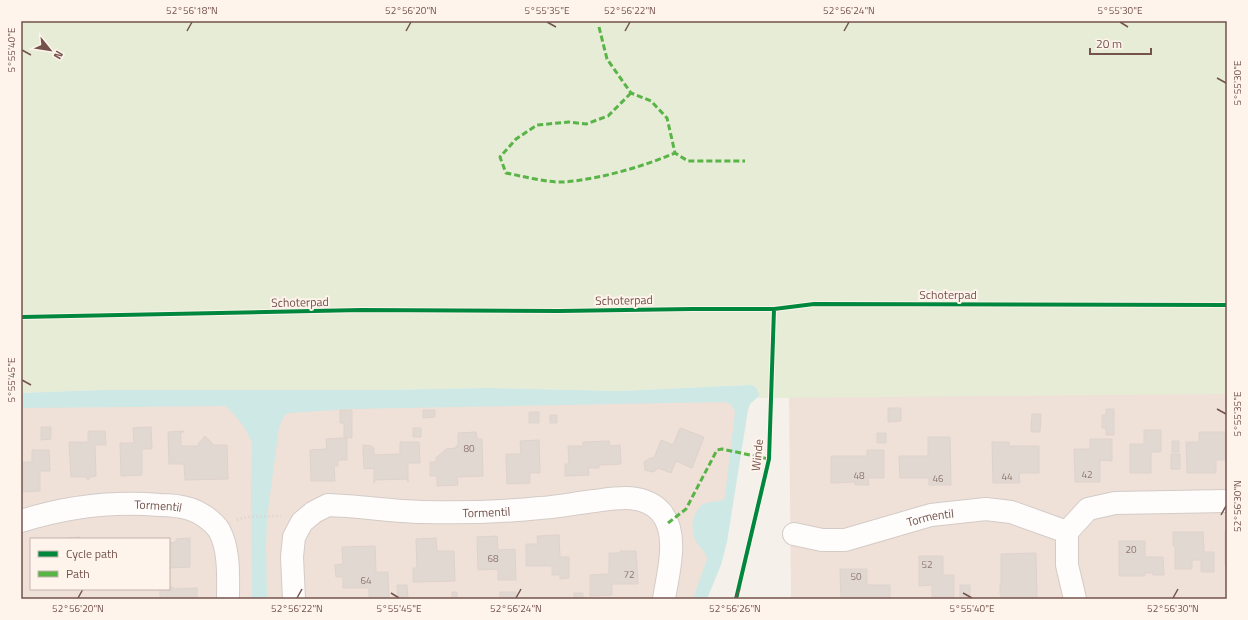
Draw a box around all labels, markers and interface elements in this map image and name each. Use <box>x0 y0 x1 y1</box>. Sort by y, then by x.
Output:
text: 52°56'18"N <box>166 3 218 18</box>
text: 52°56'20"N <box>385 3 437 18</box>
text: 5°55'35"E <box>525 3 570 18</box>
text: 52°56'22"N <box>604 3 656 18</box>
text: 52°56'24"N <box>823 3 875 18</box>
text: 5°55'30"E <box>1098 3 1143 18</box>
text: 5°55'40"E <box>4 27 19 72</box>
north arrow <box>30 30 70 70</box>
scale bar <box>1090 30 1151 56</box>
text: 20 m <box>1096 34 1122 53</box>
text: N <box>50 48 67 62</box>
text: 5°55'30"E <box>1230 60 1245 105</box>
street label: Schoterpad <box>919 285 977 304</box>
street label: Schoterpad <box>595 290 653 310</box>
street label: Schoterpad <box>271 292 329 312</box>
text: 5°55'45"E <box>4 357 19 402</box>
text: 5°55'35"E <box>1230 391 1245 436</box>
street label: Winde <box>746 438 768 472</box>
house number: 80 <box>463 441 475 456</box>
house number: 42 <box>1081 467 1093 482</box>
house number: 48 <box>853 468 865 483</box>
house number: 44 <box>1001 469 1013 484</box>
house number: 46 <box>932 471 944 486</box>
text: 52°56'30"N <box>1230 480 1245 532</box>
street label: Tormentil <box>134 494 184 516</box>
street label: Tormentil <box>462 501 511 522</box>
street label: Tormentil <box>904 503 955 531</box>
legend <box>30 538 170 590</box>
house number: 20 <box>1125 542 1137 557</box>
text: Cycle path <box>66 544 118 563</box>
house number: 68 <box>487 551 499 566</box>
house number: 52 <box>921 557 933 572</box>
text: Path <box>66 564 90 583</box>
house number: 72 <box>623 567 635 582</box>
house number: 50 <box>850 569 862 584</box>
house number: 64 <box>360 573 372 588</box>
text: 52°56'20"N <box>52 601 104 616</box>
text: 52°56'22"N <box>271 601 323 616</box>
text: 5°55'45"E <box>377 601 422 616</box>
text: 52°56'24"N <box>490 601 542 616</box>
text: 52°56'26"N <box>709 601 761 616</box>
text: 5°55'40"E <box>950 601 995 616</box>
text: 52°56'30"N <box>1147 601 1199 616</box>

